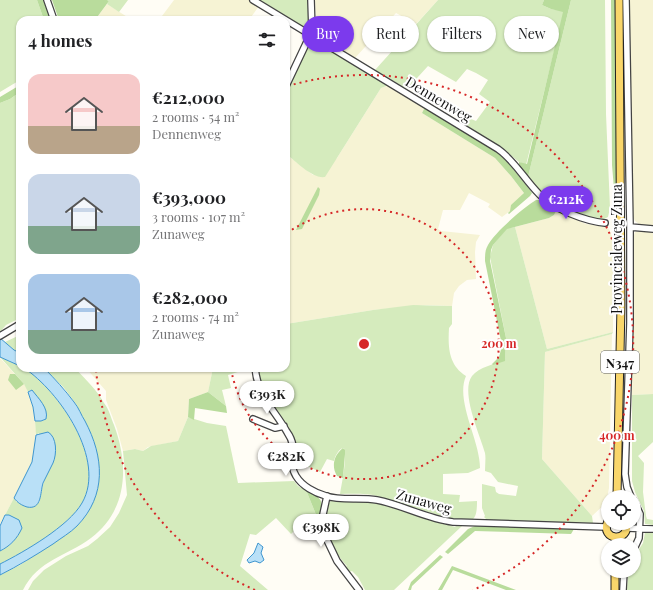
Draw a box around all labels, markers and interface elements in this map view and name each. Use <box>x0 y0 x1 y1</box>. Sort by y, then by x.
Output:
chip: Buy <box>302 16 354 52</box>
chip: Rent <box>362 16 419 52</box>
chip: Filters <box>427 16 496 52</box>
chip: New <box>504 16 559 52</box>
text: 4 homes <box>28 29 92 51</box>
icon: filters <box>256 29 278 51</box>
street label: Dennenweg <box>402 72 476 127</box>
text: €212,000 <box>152 86 225 108</box>
icon: home <box>60 90 108 138</box>
text: 2 rooms · 54 m² <box>152 108 240 125</box>
text: Dennenweg <box>152 125 221 142</box>
street label: Provincialeweg Zuna <box>607 184 626 314</box>
text: €393,000 <box>152 186 226 208</box>
pin: €212K <box>538 186 594 220</box>
icon: home <box>60 190 108 238</box>
text: €212K <box>548 190 584 207</box>
text: 3 rooms · 107 m² <box>152 208 245 225</box>
text: Zunaweg <box>152 225 205 242</box>
text: €282,000 <box>152 286 228 308</box>
icon: home <box>60 290 108 338</box>
text: 2 rooms · 74 m² <box>152 308 239 325</box>
text: Zunaweg <box>152 325 205 342</box>
text: 200 m <box>481 335 517 351</box>
centre of rings <box>357 337 371 351</box>
road number: N347 <box>601 351 639 373</box>
pin: €393K <box>239 381 295 415</box>
text: €393K <box>248 385 286 402</box>
text: 400 m <box>599 427 635 443</box>
pin: €282K <box>258 443 314 477</box>
text: €282K <box>267 447 305 464</box>
street label: Zunaweg <box>394 484 454 518</box>
map controls <box>601 490 641 578</box>
button: locate <box>601 490 641 530</box>
pin: €398K <box>293 514 349 548</box>
text: €398K <box>302 518 340 535</box>
button: layers <box>601 538 641 578</box>

